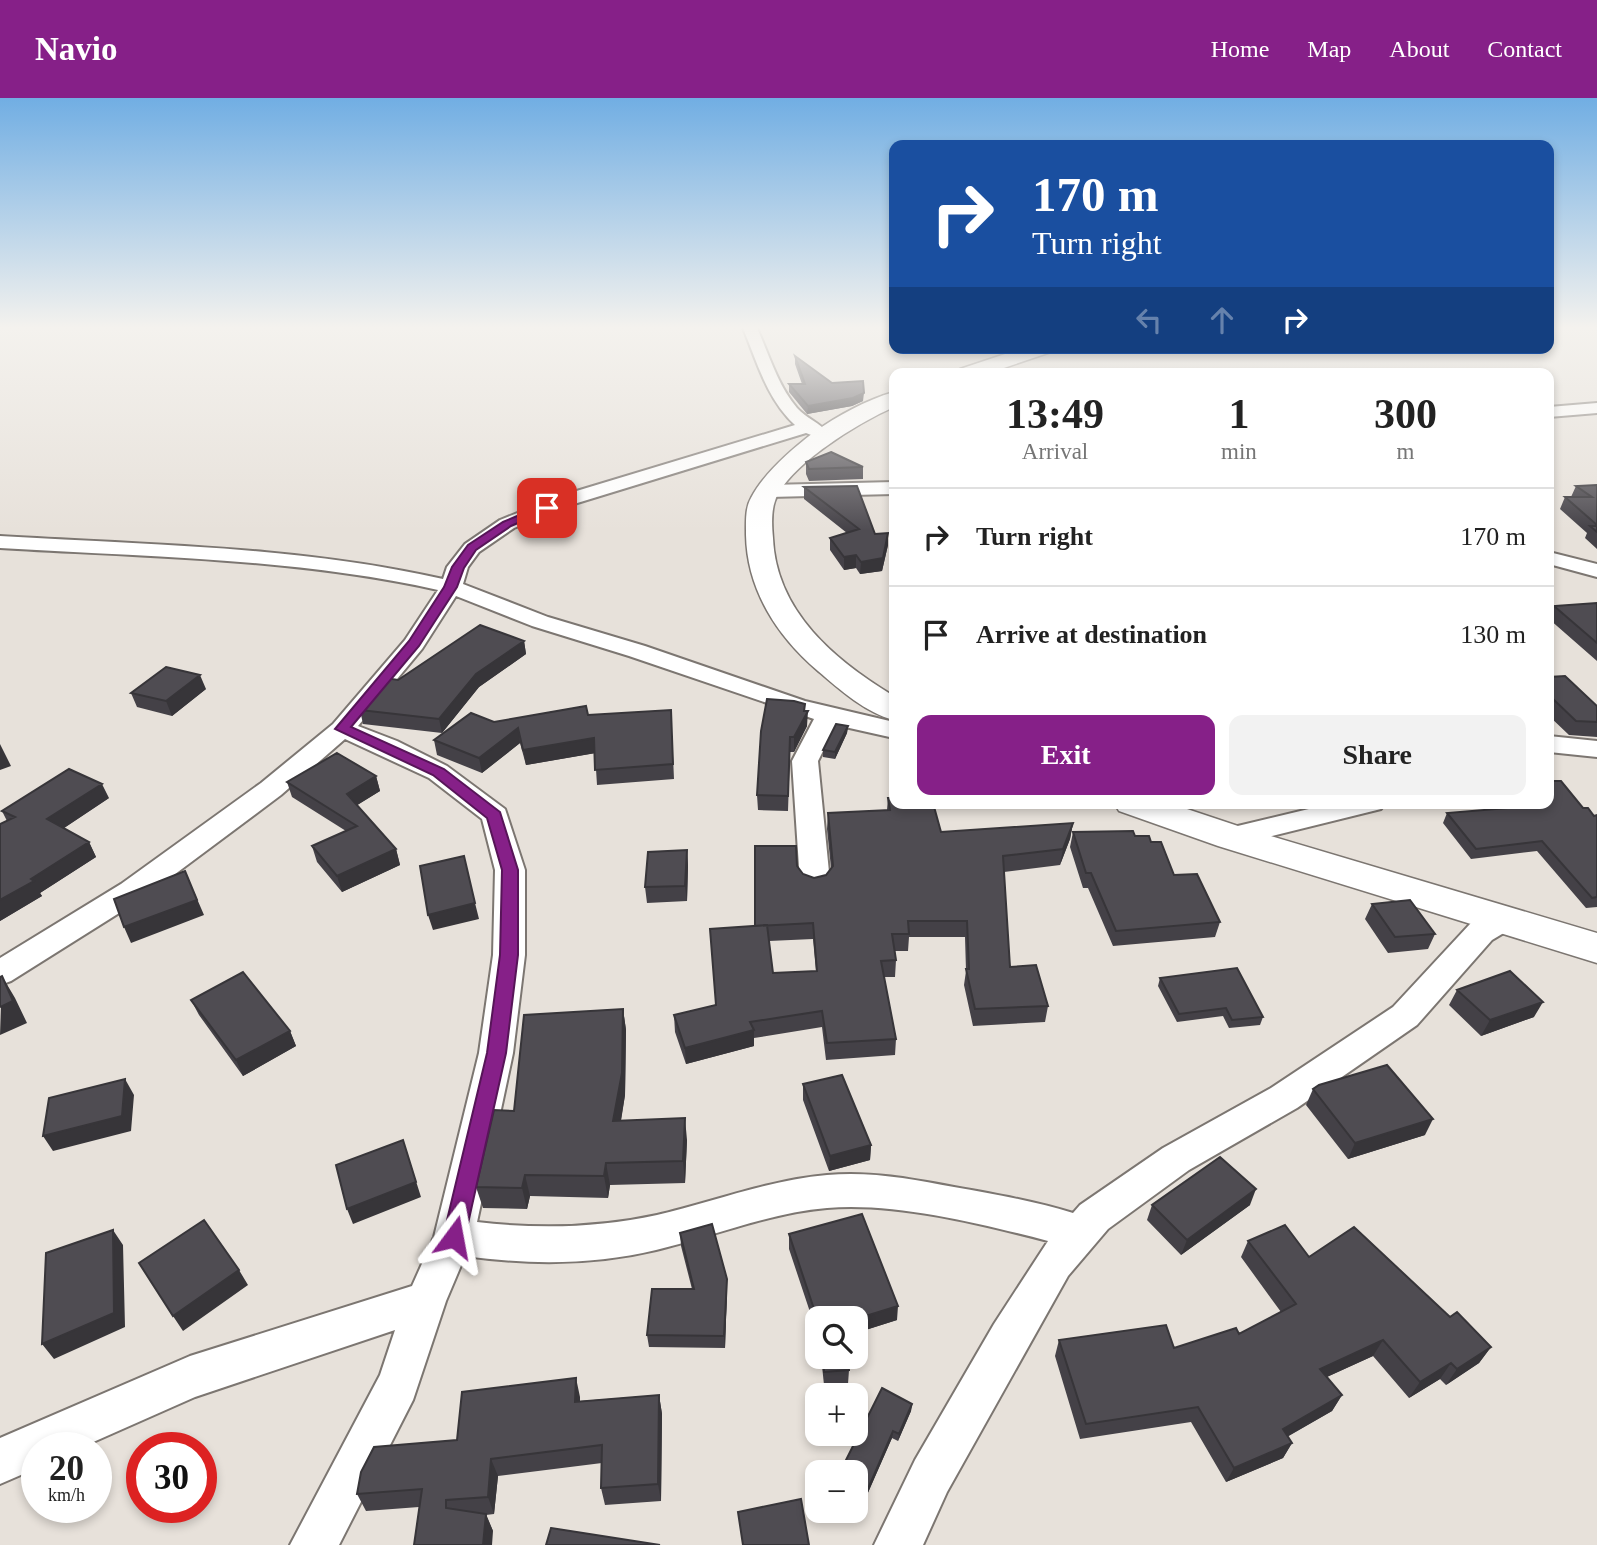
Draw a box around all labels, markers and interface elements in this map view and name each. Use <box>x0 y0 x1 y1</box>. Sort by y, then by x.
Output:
text: Navio <box>35 31 118 67</box>
text: Home <box>1211 36 1269 62</box>
text: Map <box>1307 36 1351 62</box>
text: About <box>1389 36 1449 62</box>
text: Contact <box>1487 36 1562 62</box>
text: 170 m <box>1032 167 1159 222</box>
icon: right <box>917 168 1008 259</box>
text: Turn right <box>1032 225 1162 261</box>
icon: left <box>1130 301 1168 339</box>
icon: ahead <box>1203 301 1241 339</box>
icon: right <box>1276 301 1314 339</box>
text: 13:49 <box>1006 391 1104 437</box>
text: 1 <box>1228 391 1249 437</box>
text: 300 <box>1374 391 1437 437</box>
text: Arrival <box>1022 439 1088 464</box>
text: min <box>1221 439 1257 464</box>
text: m <box>1396 439 1414 464</box>
pin <box>517 478 577 538</box>
icon: arrive <box>528 489 566 527</box>
icon: right <box>917 518 955 556</box>
text: Turn right <box>976 522 1093 551</box>
text: 170 m <box>1460 522 1526 551</box>
icon: arrive <box>917 616 955 654</box>
text: Arrive at destination <box>976 620 1207 649</box>
text: 130 m <box>1460 620 1526 649</box>
button: Exit <box>917 715 1215 795</box>
button: Share <box>1229 715 1526 795</box>
position arrow <box>417 1200 491 1274</box>
map controls <box>805 1306 868 1523</box>
button: search <box>805 1306 868 1369</box>
button: + <box>805 1383 868 1446</box>
speed limit sign: 30 <box>126 1432 217 1523</box>
text: 20 <box>49 1449 84 1488</box>
button: − <box>805 1460 868 1523</box>
text: km/h <box>48 1485 85 1505</box>

